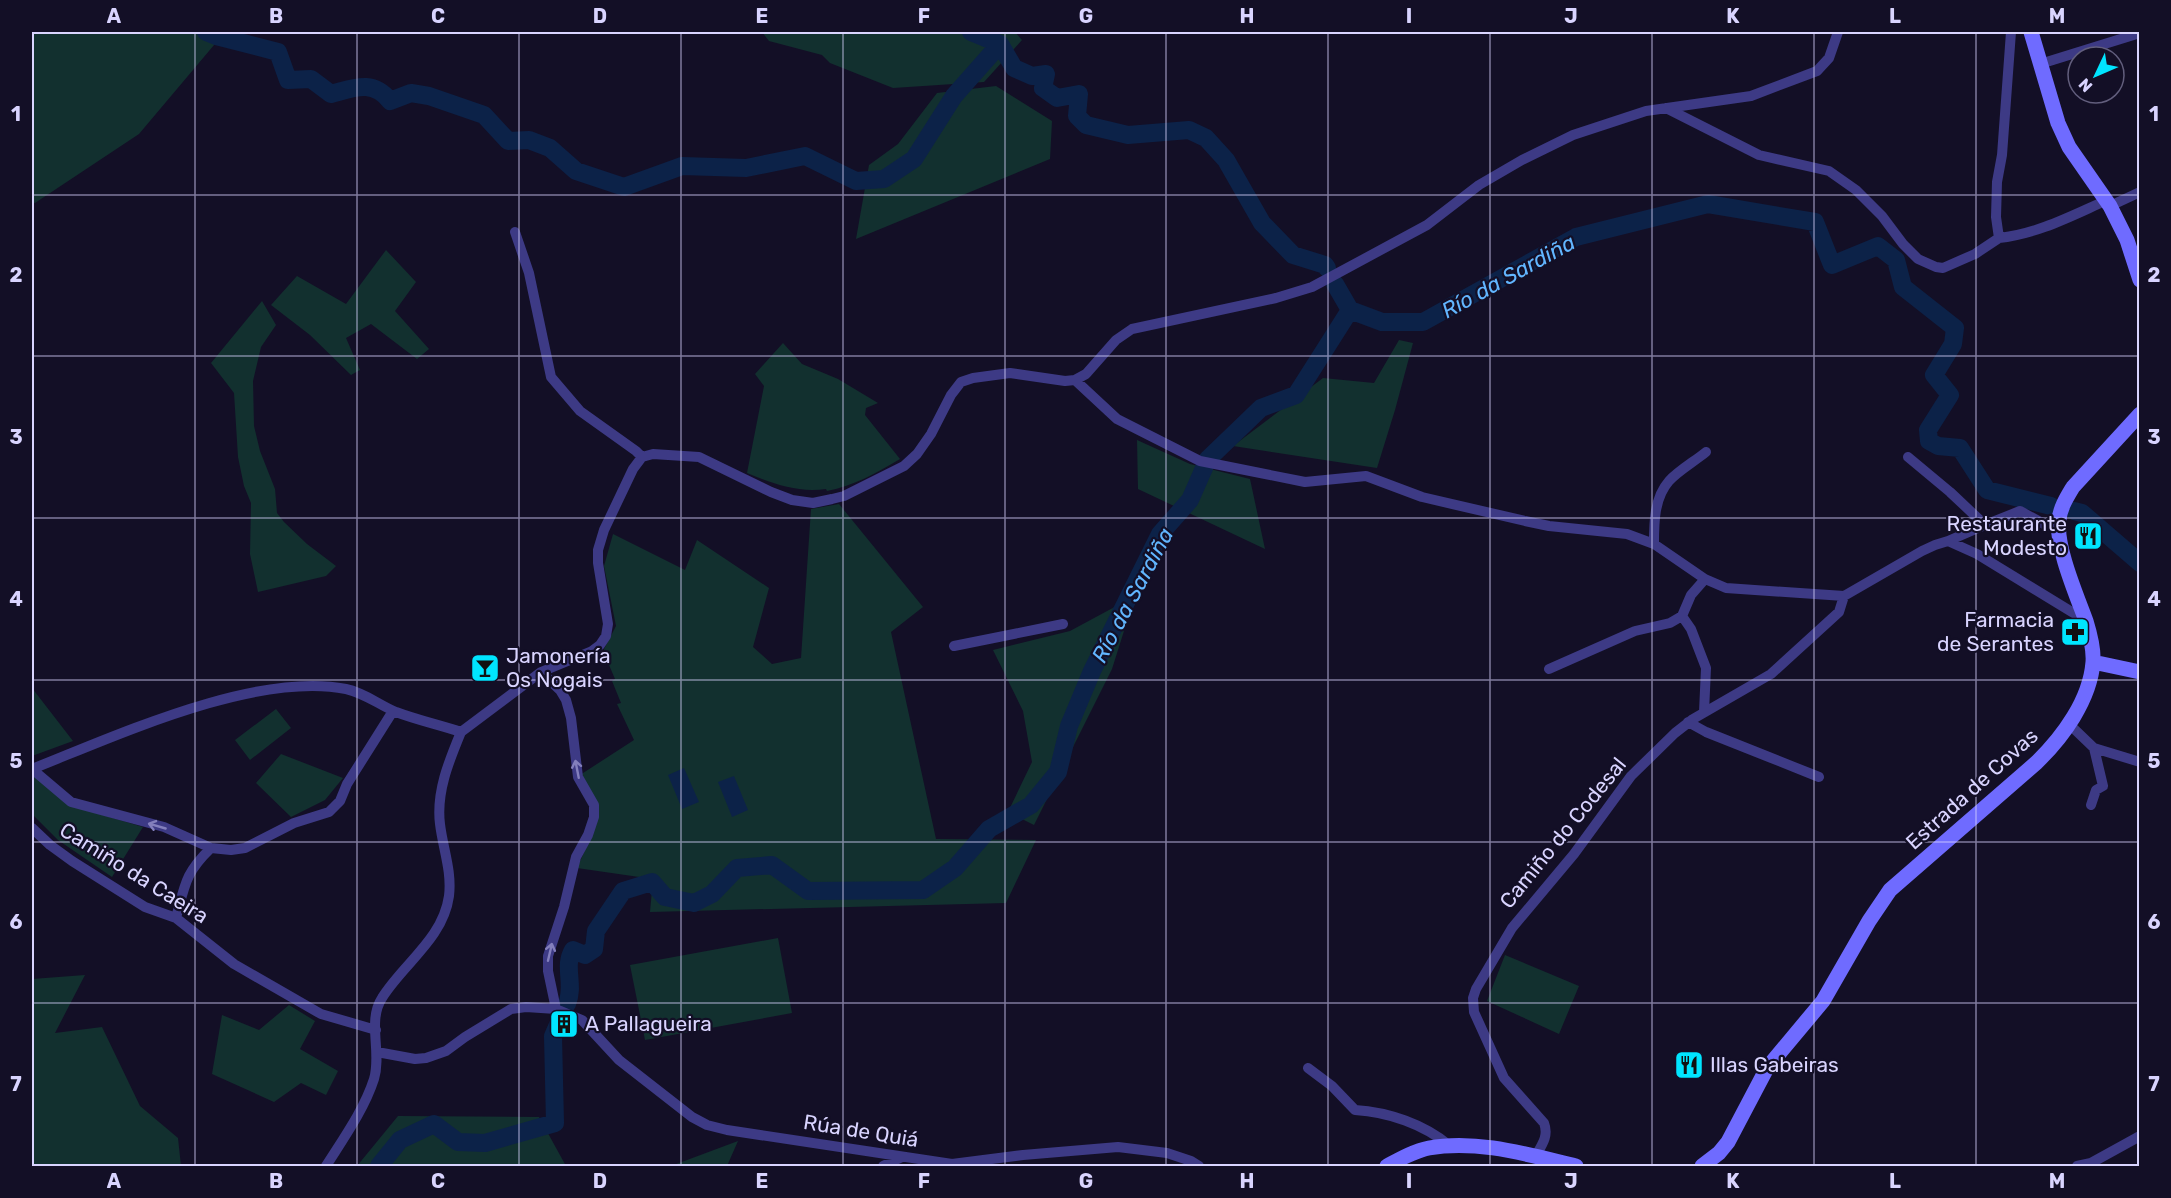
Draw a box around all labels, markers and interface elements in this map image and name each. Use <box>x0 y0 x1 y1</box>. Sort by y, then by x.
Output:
text: A <box>107 4 122 28</box>
text: B <box>269 4 283 28</box>
text: C <box>431 4 445 28</box>
text: D <box>593 4 607 28</box>
text: E <box>756 4 768 28</box>
text: F <box>918 4 930 28</box>
text: G <box>1079 4 1093 28</box>
text: H <box>1240 4 1254 28</box>
text: I <box>1406 4 1412 28</box>
text: J <box>1564 4 1578 28</box>
text: K <box>1726 4 1740 28</box>
text: L <box>1889 4 1901 28</box>
text: M <box>2049 4 2065 28</box>
north arrow <box>2066 45 2126 105</box>
text: N <box>2075 74 2096 96</box>
text: 1 <box>11 102 21 126</box>
text: 1 <box>2149 102 2159 126</box>
water label: Río da Sardiña <box>1437 229 1580 324</box>
text: 2 <box>10 263 23 287</box>
text: 2 <box>2148 263 2161 287</box>
text: 3 <box>9 425 23 449</box>
text: 3 <box>2147 425 2161 449</box>
place label: Restaurante Modesto <box>1947 511 2067 560</box>
restaurant icon: Restaurante Modesto <box>2072 520 2104 552</box>
water label: Río da Sardiña <box>1086 523 1179 667</box>
text: 4 <box>9 587 23 611</box>
text: 4 <box>2147 587 2161 611</box>
place label: Farmacia de Serantes <box>1937 607 2054 656</box>
pharmacy icon: Farmacia de Serantes <box>2059 616 2091 648</box>
place label: Jamonería Os Nogais <box>506 643 611 692</box>
bar icon: Jamonería Os Nogais <box>469 652 501 684</box>
street label: Estrada de Covas <box>1901 723 2043 854</box>
text: 5 <box>10 749 23 773</box>
text: 5 <box>2148 749 2161 773</box>
street label: Camiño do Codesal <box>1494 752 1631 913</box>
one-way arrow <box>571 760 582 779</box>
street label: Camiño da Caeira <box>55 817 213 928</box>
one-way arrow <box>148 820 167 831</box>
text: 6 <box>9 910 23 934</box>
text: 6 <box>2147 910 2161 934</box>
one-way arrow <box>545 943 557 962</box>
building icon: A Pallagueira <box>548 1008 580 1040</box>
place label: A Pallagueira <box>585 1011 712 1036</box>
restaurant icon: Illas Gabeiras <box>1673 1049 1705 1081</box>
place label: Illas Gabeiras <box>1710 1052 1839 1077</box>
text: 7 <box>10 1072 22 1096</box>
text: 7 <box>2148 1072 2160 1096</box>
street label: Rúa de Quiá <box>802 1109 920 1152</box>
text: A <box>107 1169 122 1193</box>
text: B <box>269 1169 283 1193</box>
text: C <box>431 1169 445 1193</box>
text: D <box>593 1169 607 1193</box>
text: E <box>756 1169 768 1193</box>
text: F <box>918 1169 930 1193</box>
text: G <box>1079 1169 1093 1193</box>
text: H <box>1240 1169 1254 1193</box>
text: I <box>1406 1169 1412 1193</box>
text: J <box>1564 1169 1578 1193</box>
text: K <box>1726 1169 1740 1193</box>
text: L <box>1889 1169 1901 1193</box>
text: M <box>2049 1169 2065 1193</box>

